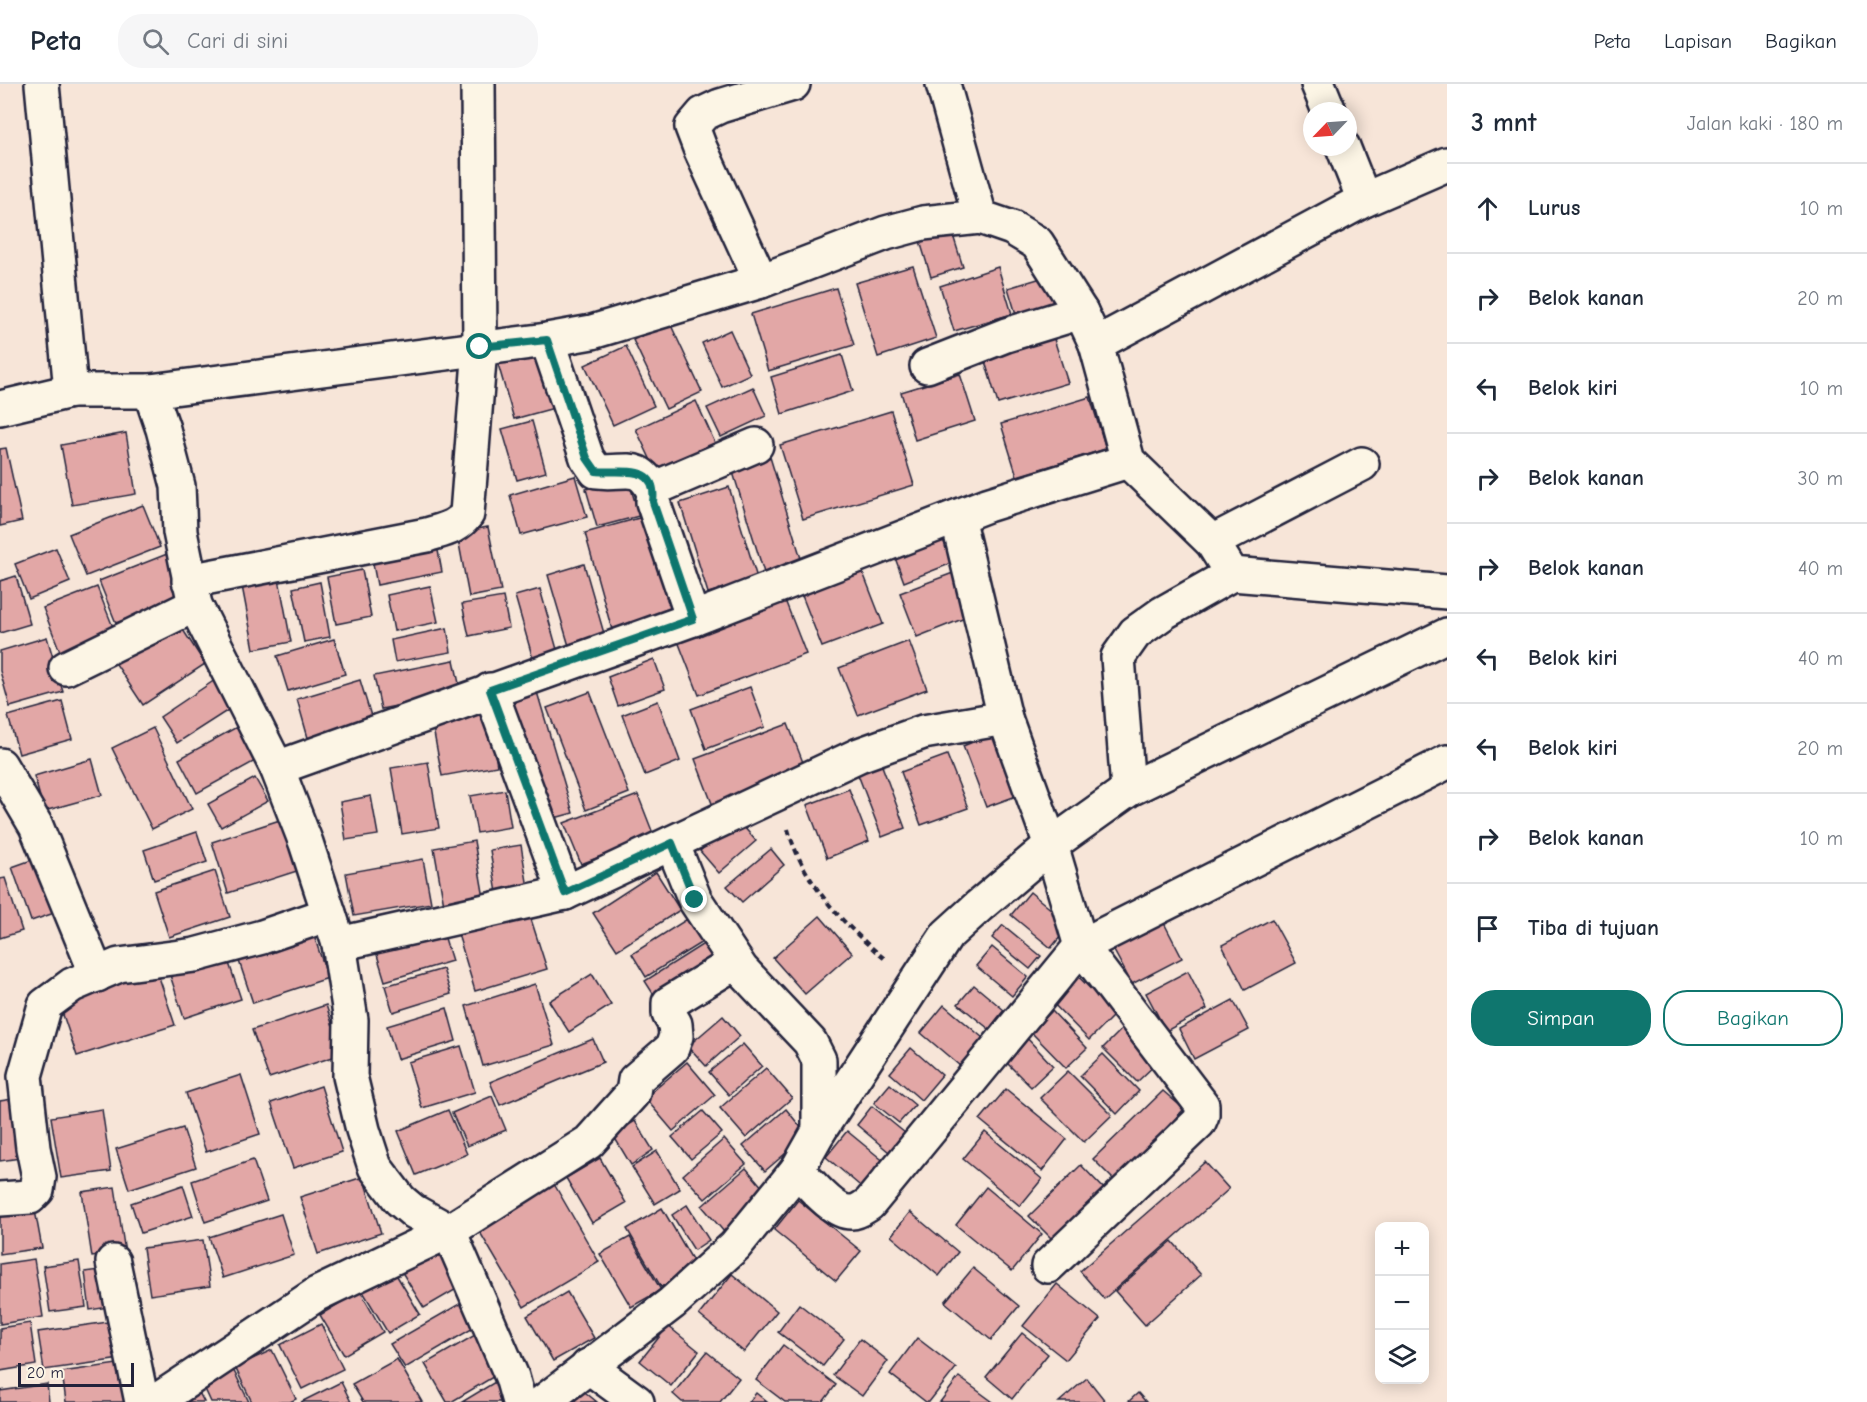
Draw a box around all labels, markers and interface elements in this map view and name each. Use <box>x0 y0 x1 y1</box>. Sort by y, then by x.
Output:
search box <box>118 14 538 68</box>
text: Peta <box>30 25 82 57</box>
icon: search <box>139 25 172 58</box>
text: Cari di sini <box>187 28 288 54</box>
text: Peta <box>1593 29 1631 53</box>
text: Lapisan <box>1664 29 1732 53</box>
text: Bagikan <box>1765 29 1837 53</box>
north arrow <box>1303 102 1357 156</box>
text: 3 mnt <box>1471 108 1536 138</box>
text: Jalan kaki · 180 m <box>1687 112 1843 135</box>
icon: ahead <box>1471 192 1504 225</box>
text: Lurus <box>1528 195 1580 221</box>
text: 10 m <box>1800 197 1843 220</box>
icon: right <box>1471 282 1504 315</box>
text: Belok kanan <box>1528 285 1644 311</box>
text: 20 m <box>1797 287 1843 310</box>
route start <box>466 333 492 359</box>
icon: left <box>1471 372 1504 405</box>
text: Belok kiri <box>1528 375 1618 401</box>
text: 10 m <box>1800 377 1843 400</box>
icon: right <box>1471 462 1504 495</box>
text: Belok kanan <box>1528 465 1644 491</box>
text: 30 m <box>1797 467 1843 490</box>
icon: right <box>1471 552 1504 585</box>
text: Belok kanan <box>1528 555 1644 581</box>
text: 40 m <box>1798 557 1843 580</box>
icon: left <box>1471 642 1504 675</box>
text: Belok kiri <box>1528 645 1618 671</box>
text: 40 m <box>1798 647 1843 670</box>
icon: left <box>1471 732 1504 765</box>
text: Belok kiri <box>1528 735 1618 761</box>
text: 20 m <box>1797 737 1843 760</box>
icon: right <box>1471 822 1504 855</box>
text: Belok kanan <box>1528 825 1644 851</box>
text: 10 m <box>1800 827 1843 850</box>
route end <box>681 886 707 912</box>
icon: arrive <box>1471 912 1504 945</box>
text: Tiba di tujuan <box>1528 915 1659 941</box>
button: Simpan <box>1471 990 1651 1046</box>
button: Bagikan <box>1663 990 1843 1046</box>
map controls <box>1375 1222 1429 1384</box>
button: + <box>1375 1222 1429 1276</box>
button: − <box>1375 1276 1429 1330</box>
button: layers <box>1375 1330 1429 1384</box>
scale bar <box>18 1360 134 1388</box>
text: 20 m <box>27 1364 64 1382</box>

